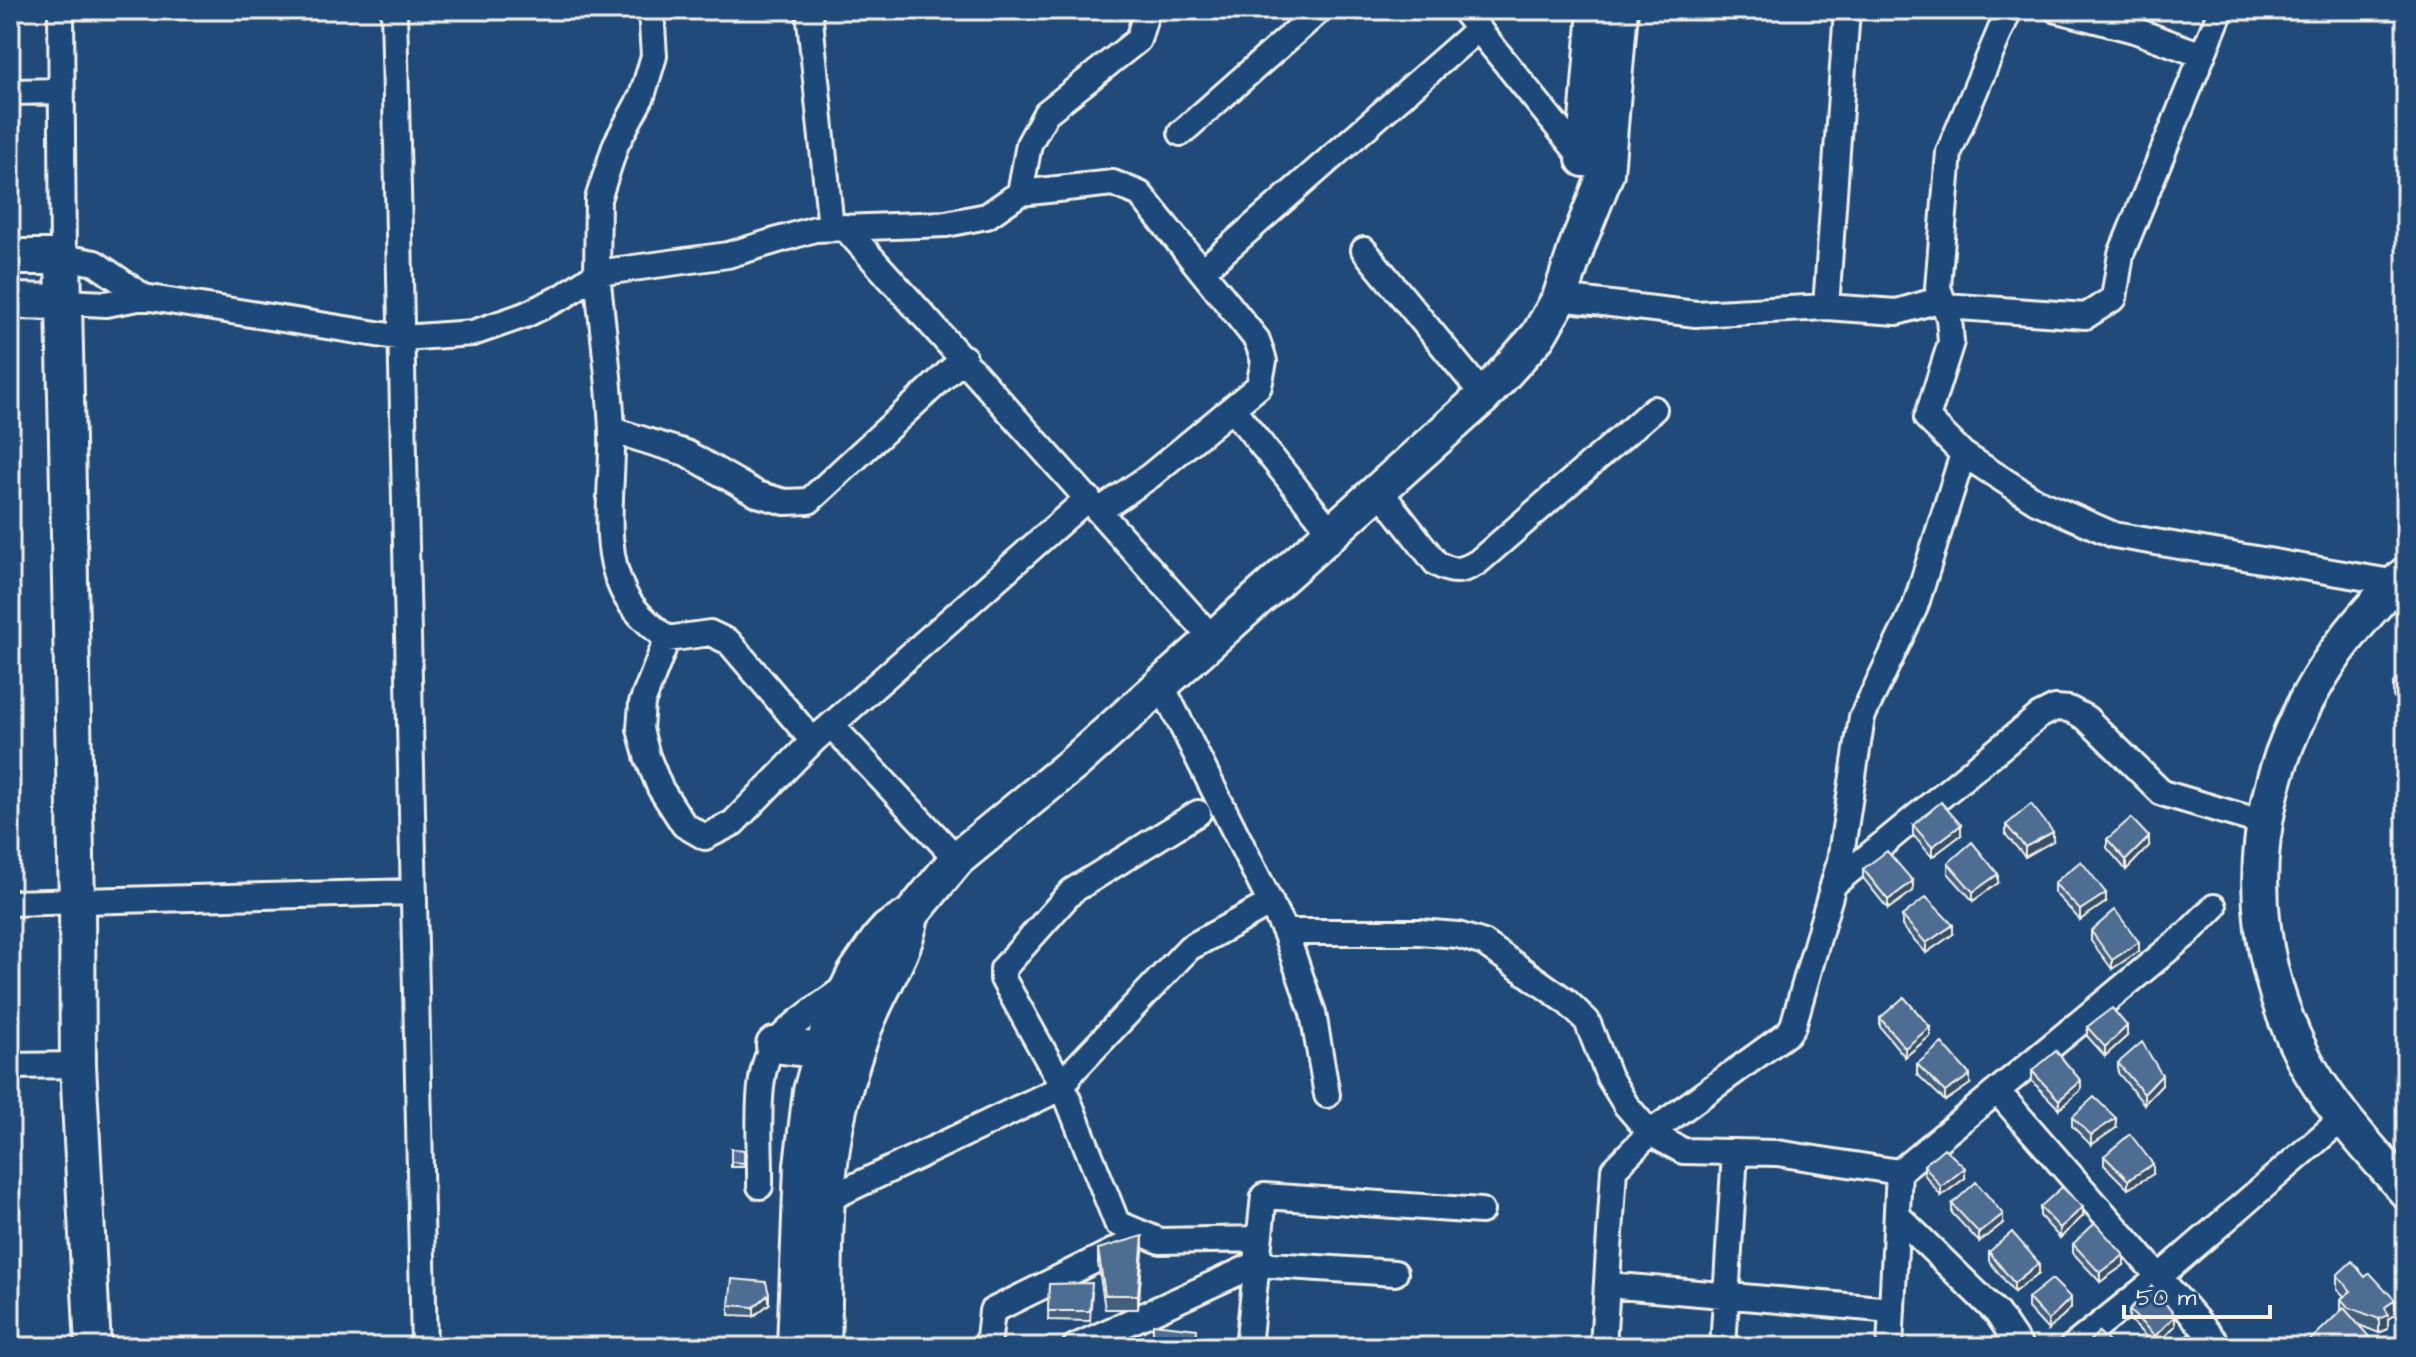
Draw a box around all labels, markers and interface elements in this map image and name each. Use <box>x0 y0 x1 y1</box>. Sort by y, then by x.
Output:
scale bar <box>2124 1269 2270 1319</box>
text: 50 m <box>2136 1281 2197 1315</box>

